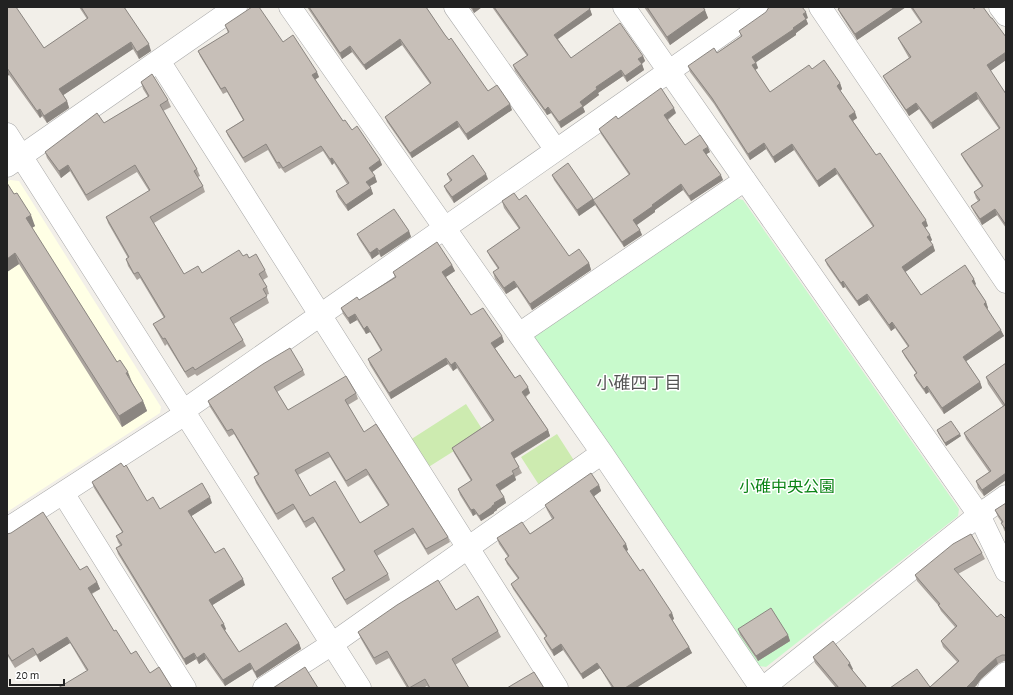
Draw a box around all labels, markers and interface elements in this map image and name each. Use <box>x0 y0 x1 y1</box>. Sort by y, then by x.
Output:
district label: 小碓四丁目 <box>597 373 682 392</box>
park label: 小碓中央公園 <box>739 478 835 495</box>
scale bar <box>10 661 64 687</box>
text: 20 m <box>16 669 39 681</box>

